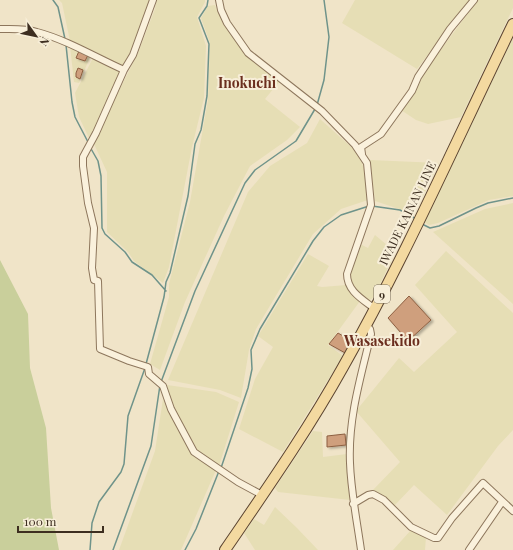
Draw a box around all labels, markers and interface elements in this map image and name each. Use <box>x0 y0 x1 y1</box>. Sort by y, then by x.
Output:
north arrow <box>16 16 56 56</box>
text: N <box>36 34 53 49</box>
district label: Inokuchi <box>218 73 277 92</box>
street label: IWADE KAINAN LINE <box>375 158 439 268</box>
road number: 9 <box>374 285 390 303</box>
district label: Wasasekido <box>343 331 420 350</box>
scale bar <box>18 508 103 534</box>
text: 100 m <box>24 513 57 529</box>

